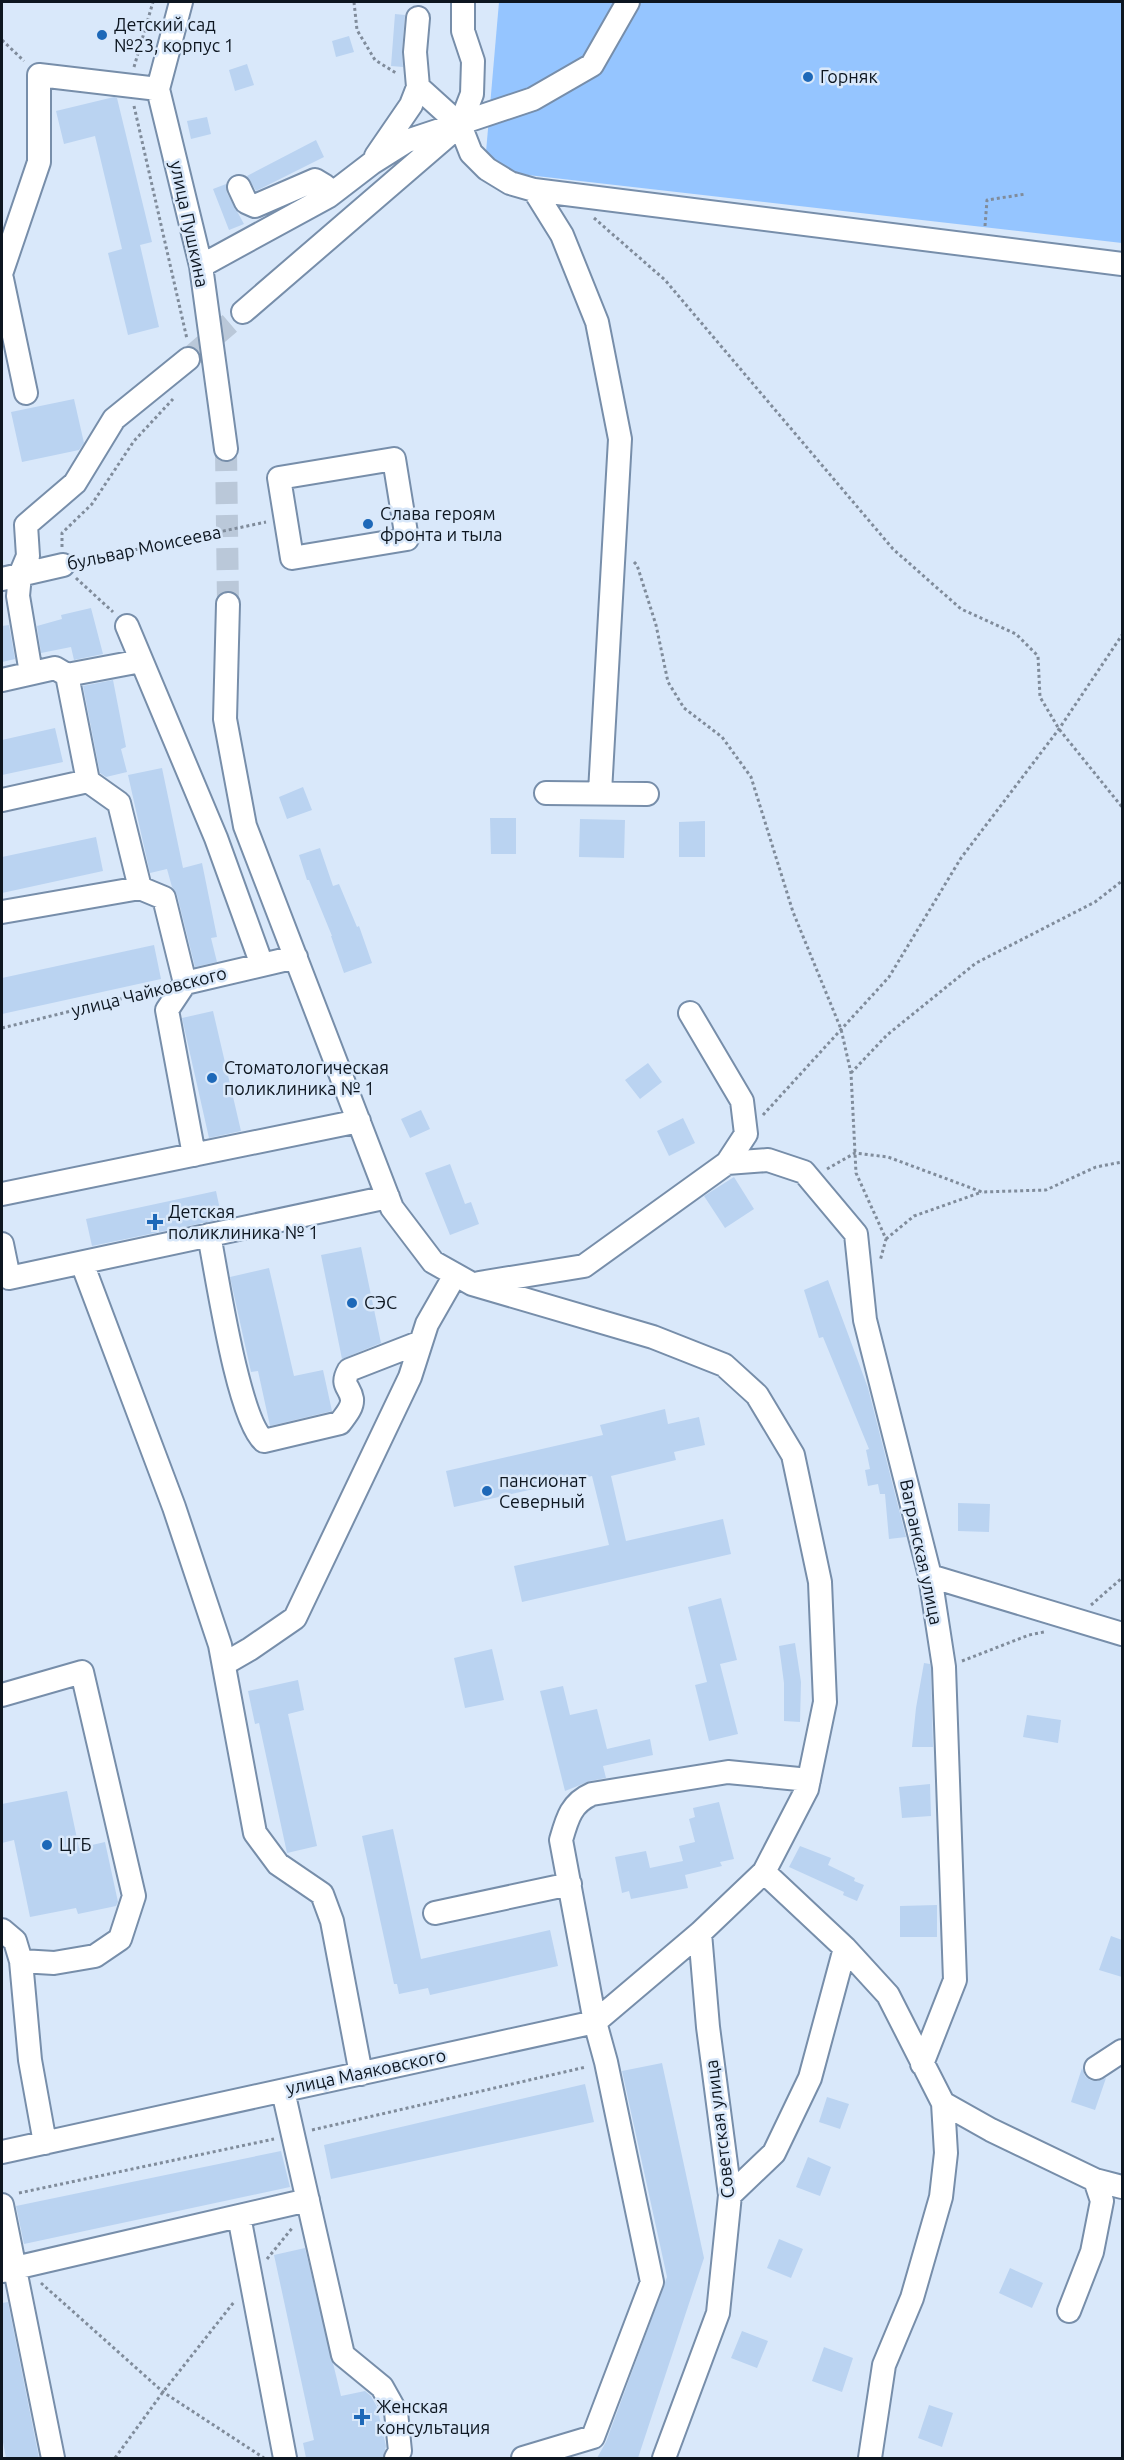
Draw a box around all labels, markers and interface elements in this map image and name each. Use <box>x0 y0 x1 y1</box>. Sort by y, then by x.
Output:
place label: Детский сад №23, корпус 1 <box>114 14 234 55</box>
marker: Детский сад №23, корпус 1 <box>95 28 109 42</box>
place label: Горняк <box>820 66 878 86</box>
marker: Горняк <box>801 70 815 84</box>
street label: улица Пушкина <box>167 159 213 289</box>
place label: Слава героям фронта и тыла <box>380 503 503 544</box>
marker: Слава героям фронта и тыла <box>361 517 375 531</box>
street label: бульвар Моисеева <box>65 521 223 573</box>
street label: улица Чайковского <box>69 962 228 1020</box>
place label: Стоматологическая поликлиника № 1 <box>224 1057 389 1098</box>
marker: Стоматологическая поликлиника № 1 <box>205 1071 219 1085</box>
place label: Детская поликлиника № 1 <box>168 1201 319 1242</box>
marker: Детская поликлиника № 1 <box>146 1213 164 1231</box>
place label: СЭС <box>364 1292 397 1312</box>
marker: СЭС <box>345 1296 359 1310</box>
place label: пансионат Северный <box>499 1470 586 1511</box>
street label: Вагранская улица <box>897 1477 947 1626</box>
marker: пансионат Северный <box>480 1484 494 1498</box>
place label: ЦГБ <box>59 1834 92 1854</box>
marker: ЦГБ <box>40 1838 54 1852</box>
street label: улица Маяковского <box>284 2044 448 2098</box>
street label: Советская улица <box>701 2059 737 2200</box>
place label: Женская консультация <box>376 2396 490 2437</box>
marker: Женская консультация <box>353 2408 371 2426</box>

